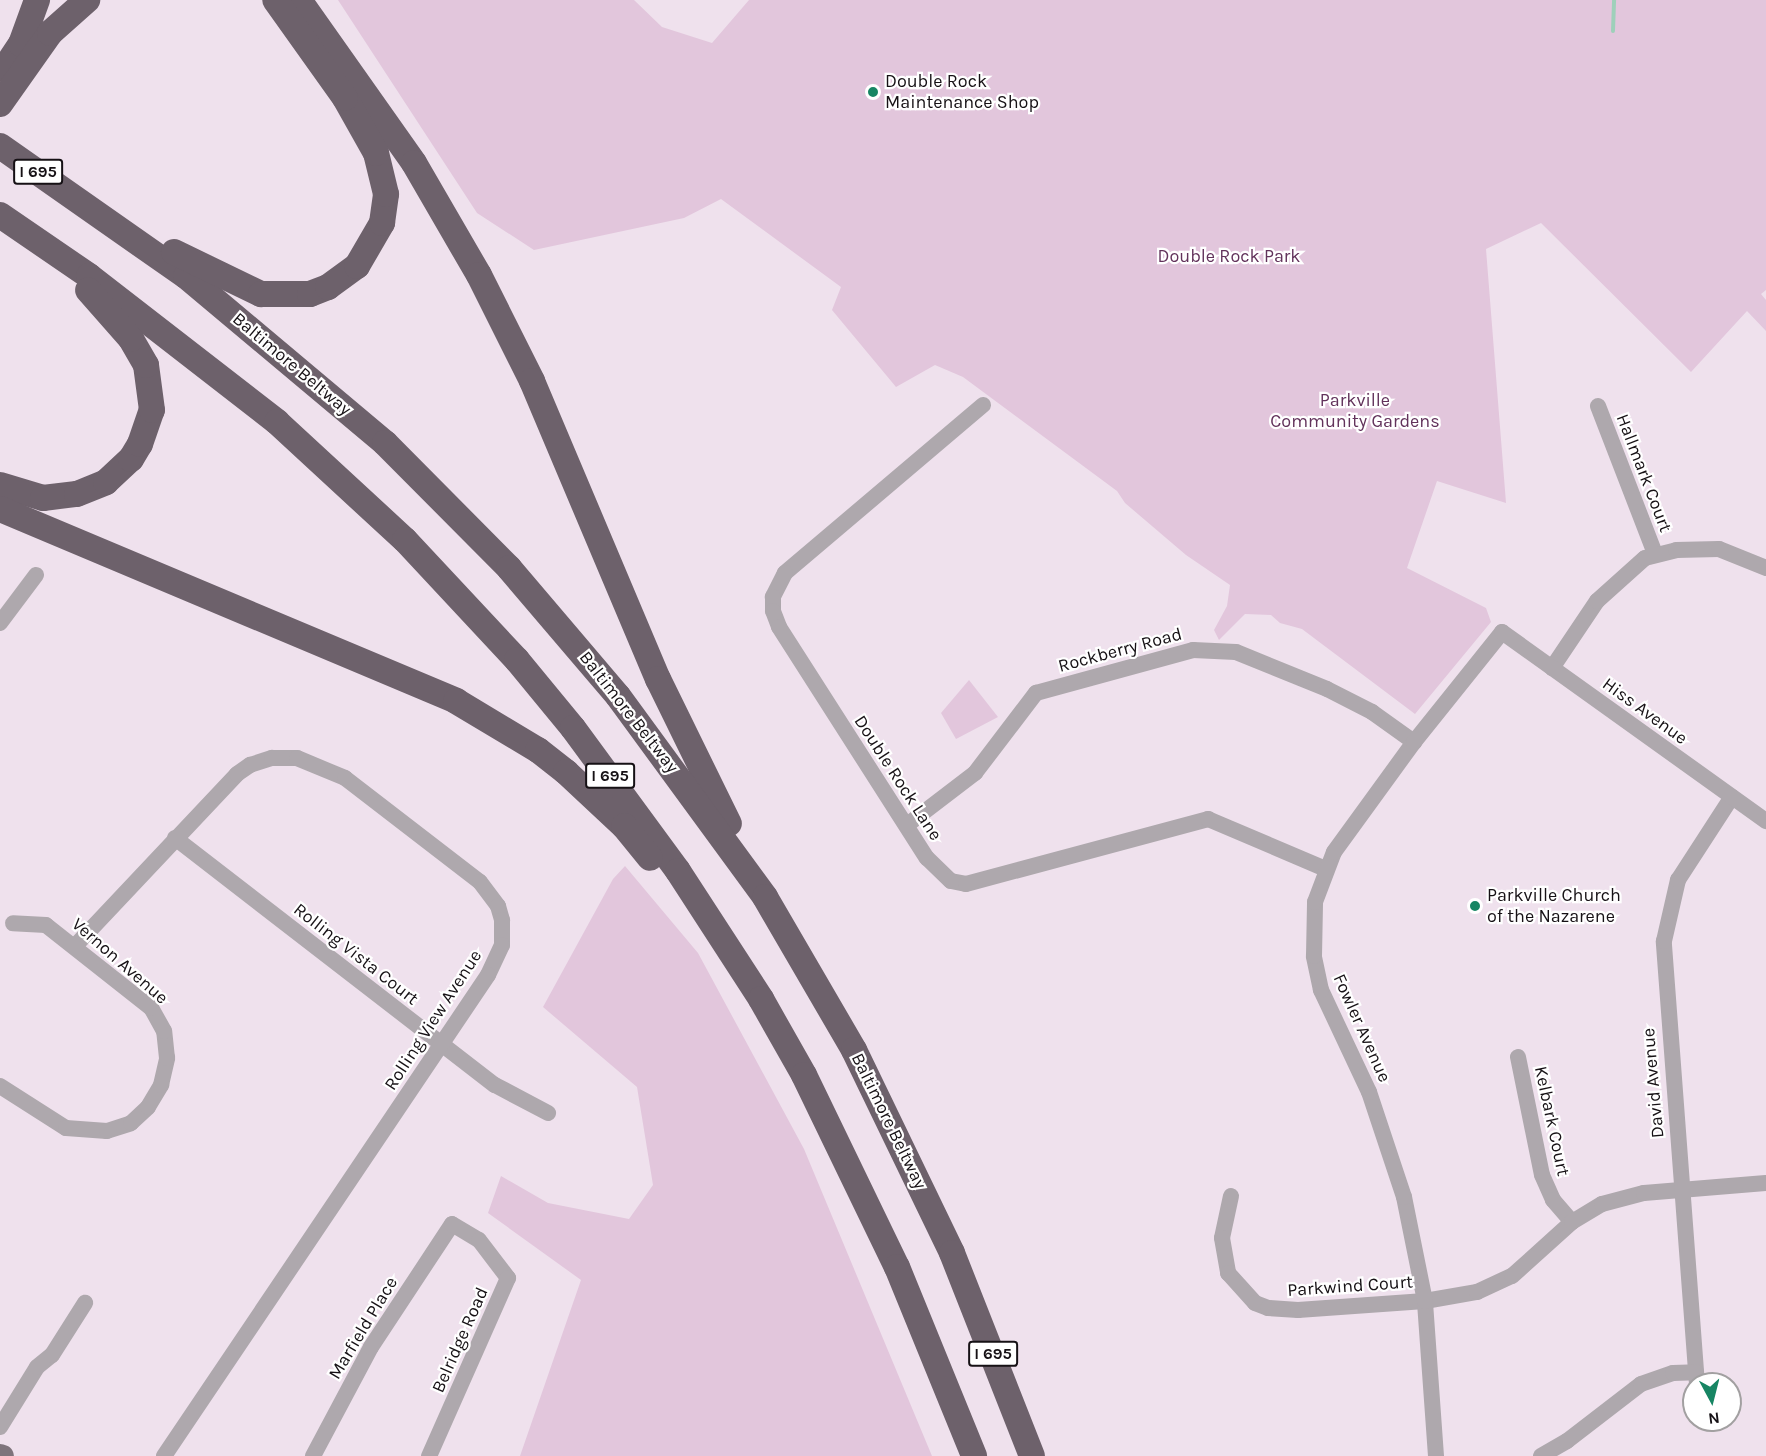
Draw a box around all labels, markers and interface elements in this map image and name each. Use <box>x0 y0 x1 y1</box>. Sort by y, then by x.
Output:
place label: Double Rock Maintenance Shop <box>885 71 1039 113</box>
marker: Double Rock Maintenance Shop <box>866 85 880 99</box>
road number: I 695 <box>12 159 63 185</box>
park label: Double Rock Park <box>1158 245 1300 267</box>
street label: Baltimore Beltway <box>228 308 356 420</box>
park label: Parkville Community Gardens <box>1270 390 1440 432</box>
street label: Hallmark Court <box>1612 411 1676 535</box>
street label: Rockberry Road <box>1056 623 1184 677</box>
street label: Baltimore Beltway <box>575 647 683 777</box>
street label: Hiss Avenue <box>1598 673 1692 749</box>
street label: Double Rock Lane <box>850 711 946 845</box>
road number: I 695 <box>584 763 636 789</box>
place label: Parkville Church of the Nazarene <box>1487 885 1621 928</box>
street label: Rolling Vista Court <box>289 899 423 1009</box>
marker: Parkville Church of the Nazarene <box>1468 899 1482 913</box>
street label: Vernon Avenue <box>67 913 173 1009</box>
street label: Rolling View Avenue <box>380 946 486 1094</box>
street label: Fowler Avenue <box>1329 971 1395 1085</box>
street label: David Avenue <box>1637 1027 1669 1139</box>
street label: Baltimore Beltway <box>847 1050 931 1192</box>
street label: Kelbark Court <box>1530 1064 1574 1178</box>
street label: Parkwind Court <box>1287 1271 1413 1301</box>
street label: Marfield Place <box>324 1273 402 1383</box>
street label: Belridge Road <box>427 1284 493 1396</box>
road number: I 695 <box>968 1341 1018 1367</box>
north arrow <box>1682 1372 1742 1432</box>
text: N <box>1707 1408 1721 1429</box>

